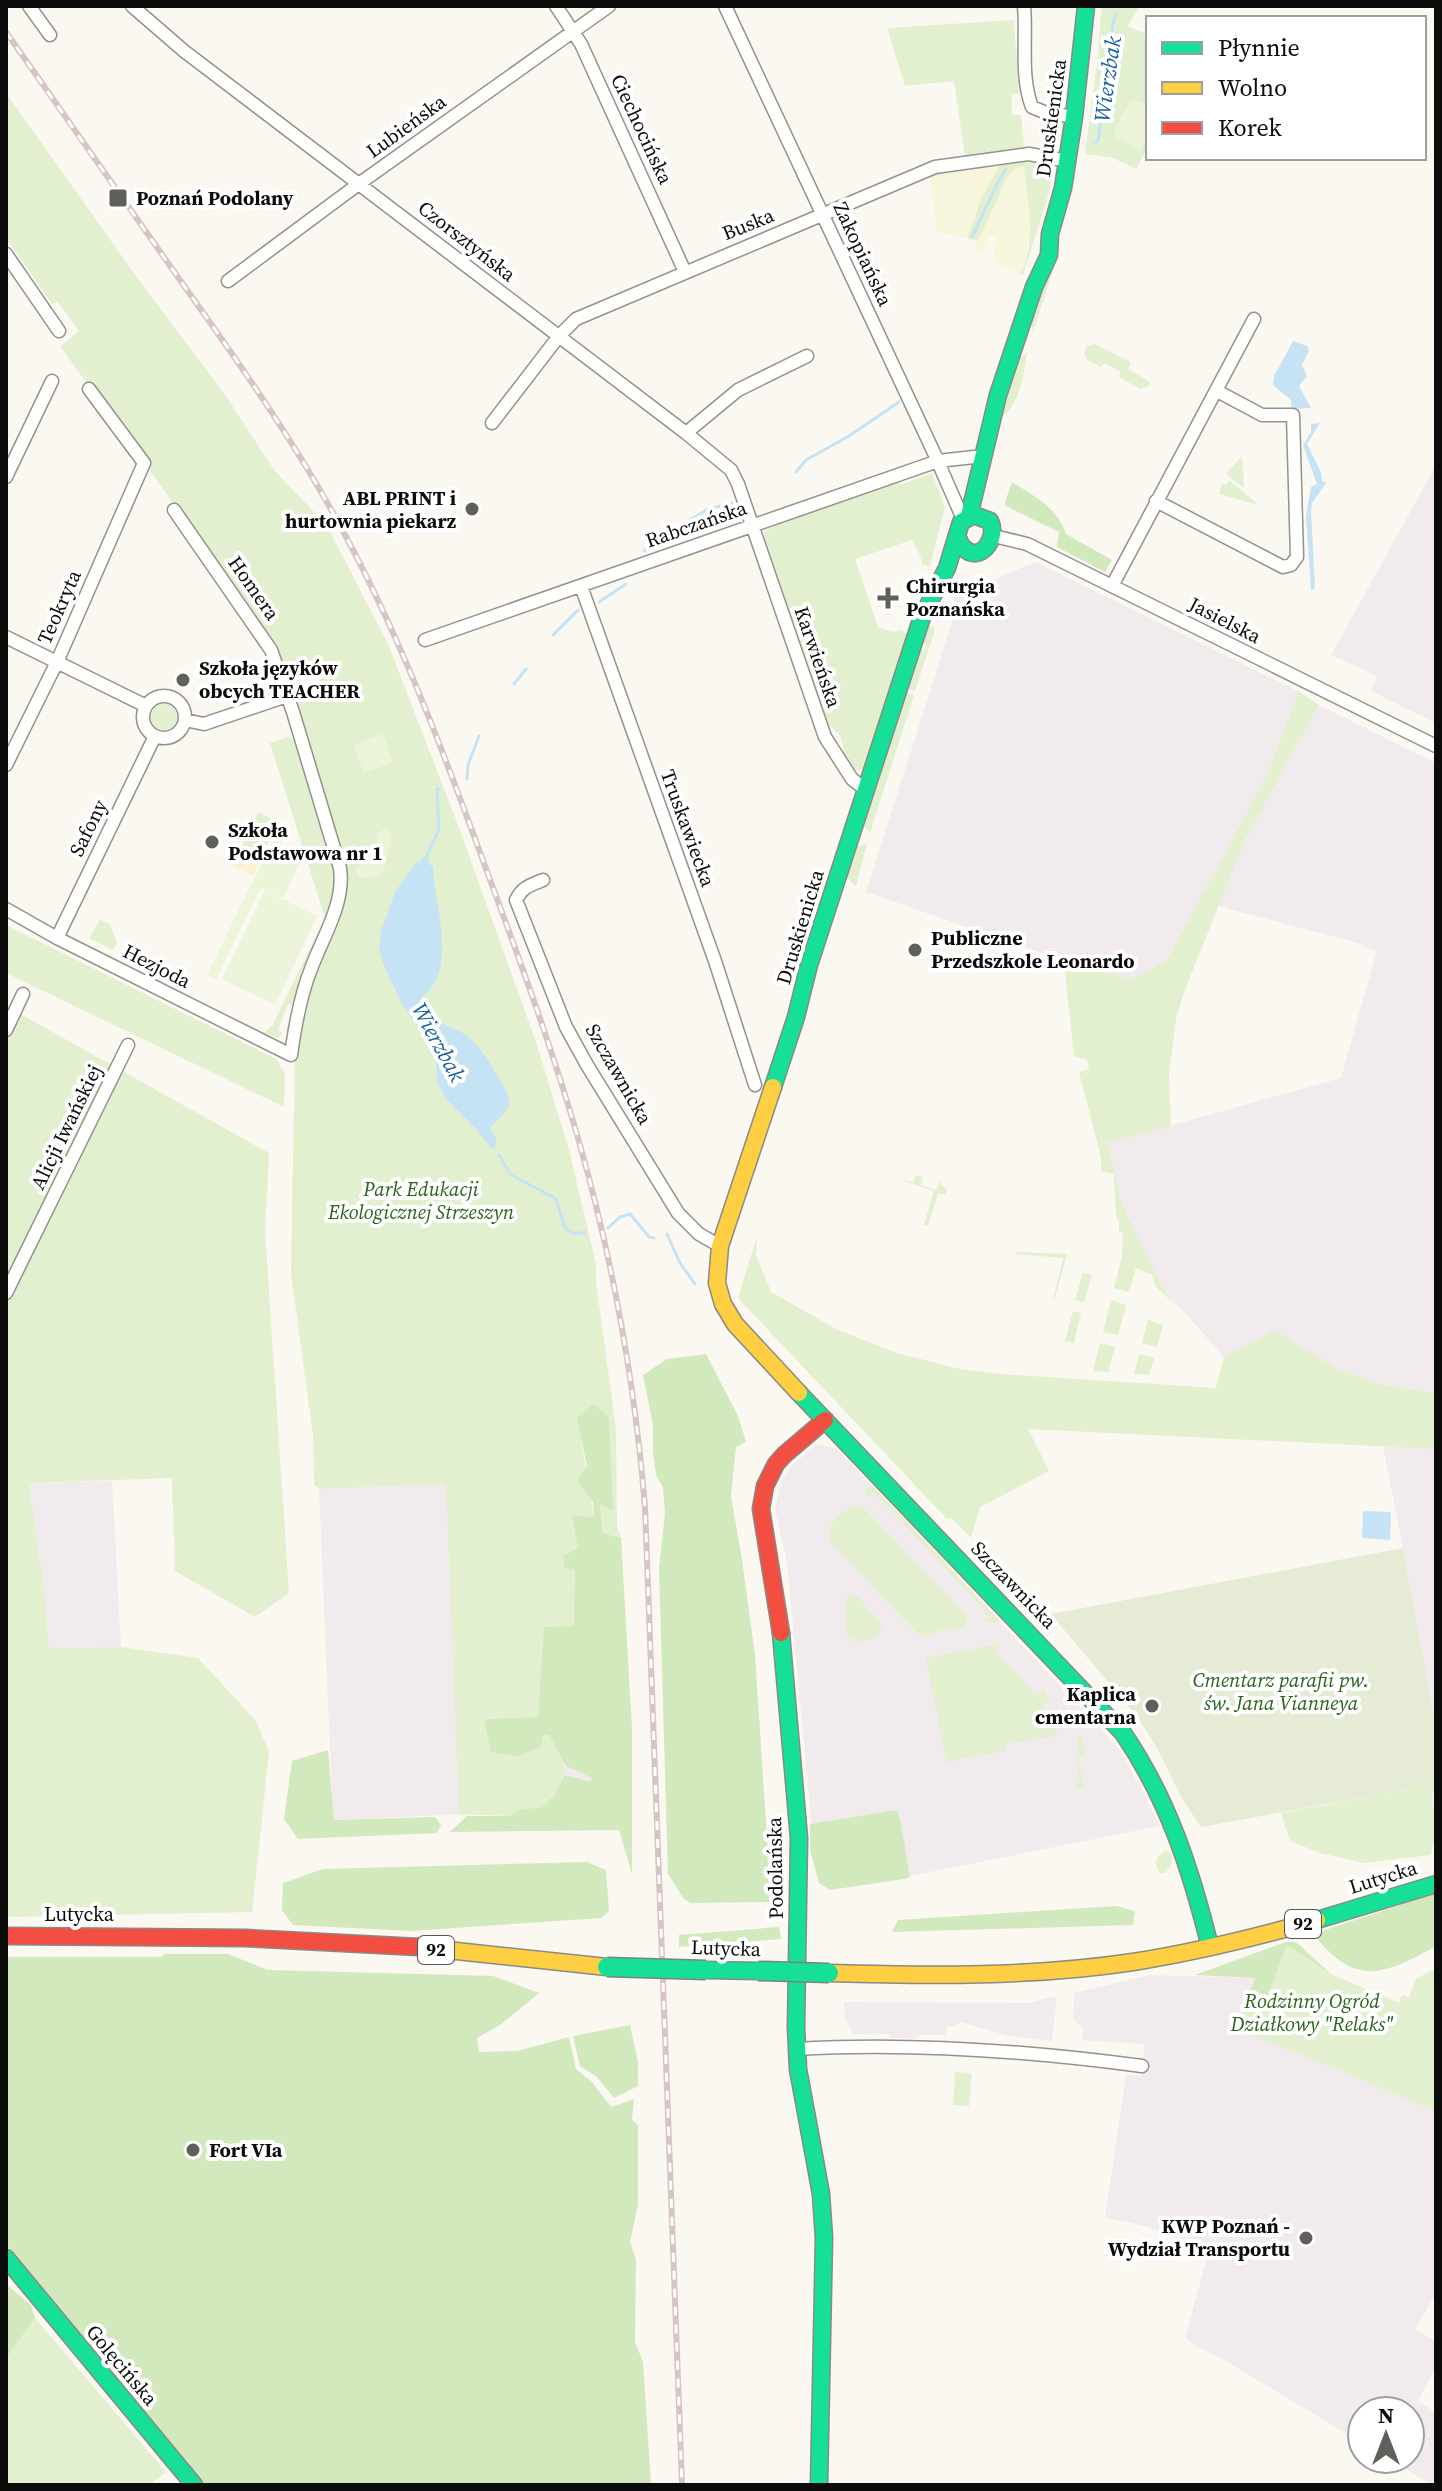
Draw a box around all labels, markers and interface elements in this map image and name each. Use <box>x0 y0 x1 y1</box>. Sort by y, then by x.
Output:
legend <box>1146 16 1426 160</box>
text: Płynnie <box>1218 31 1300 64</box>
water label: Wierzbak <box>1086 34 1128 124</box>
street label: Druskienicka <box>1029 56 1073 179</box>
street label: Ciechocińska <box>604 69 680 189</box>
text: Wolno <box>1218 71 1287 104</box>
street label: Lubieńska <box>360 87 452 165</box>
text: Korek <box>1218 111 1283 144</box>
place label: Poznań Podolany <box>136 184 294 212</box>
marker: Poznań Podolany <box>107 187 129 209</box>
street label: Czorsztyńska <box>412 194 522 289</box>
street label: Zakopiańska <box>827 197 900 311</box>
street label: Buska <box>718 201 779 247</box>
place label: ABL PRINT i hurtownia piekarz <box>285 484 456 535</box>
street label: Rabczańska <box>642 493 751 554</box>
marker: ABL PRINT i hurtownia piekarz <box>463 500 481 518</box>
street label: Homera <box>222 550 287 627</box>
street label: Teokryta <box>30 565 88 649</box>
place label: Chirurgia Poznańska <box>906 572 1005 623</box>
marker: Chirurgia Poznańska <box>877 587 899 609</box>
street label: Jasielska <box>1183 590 1267 650</box>
street label: Karwieńska <box>788 603 849 712</box>
place label: Szkoła języków obcych TEACHER <box>199 654 360 705</box>
marker: Szkoła języków obcych TEACHER <box>174 671 192 689</box>
street label: Truskawiecka <box>654 765 722 891</box>
street label: Safony <box>62 794 114 861</box>
place label: Szkoła Podstawowa nr 1 <box>228 816 383 867</box>
marker: Szkoła Podstawowa nr 1 <box>203 833 221 851</box>
street label: Druskienicka <box>769 865 831 988</box>
place label: Publiczne Przedszkole Leonardo <box>931 924 1135 975</box>
street label: Hezjoda <box>118 937 196 995</box>
marker: Publiczne Przedszkole Leonardo <box>906 941 924 959</box>
water label: Wierzbak <box>405 997 473 1087</box>
street label: Szczawnicka <box>579 1018 660 1130</box>
street label: Alicji Iwańskiej <box>24 1060 108 1194</box>
park label: Park Edukacji Ekologicznej Strzeszyn <box>327 1175 515 1226</box>
street label: Szczawnicka <box>965 1535 1064 1636</box>
park label: Cmentarz parafii pw. św. Jana Vianneya <box>1193 1666 1369 1717</box>
place label: Kaplica cmentarna <box>1035 1680 1136 1731</box>
marker: Kaplica cmentarna <box>1143 1697 1161 1715</box>
street label: Podolańska <box>760 1816 790 1919</box>
street label: Lutycka <box>1345 1853 1421 1901</box>
street label: Lutycka <box>44 1900 115 1928</box>
road number: 92 <box>1285 1910 1321 1938</box>
street label: Lutycka <box>690 1933 762 1963</box>
road number: 92 <box>418 1936 454 1964</box>
park label: Rodzinny Ogród Działkowy "Relaks" <box>1230 1987 1394 2038</box>
place label: Fort VIa <box>209 2136 283 2164</box>
marker: Fort VIa <box>184 2141 202 2159</box>
place label: KWP Poznań - Wydział Transportu <box>1108 2212 1290 2263</box>
marker: KWP Poznań - Wydział Transportu <box>1297 2229 1315 2247</box>
street label: Golęcińska <box>80 2318 165 2412</box>
north arrow <box>1346 2395 1426 2475</box>
text: N <box>1378 2400 1394 2430</box>

